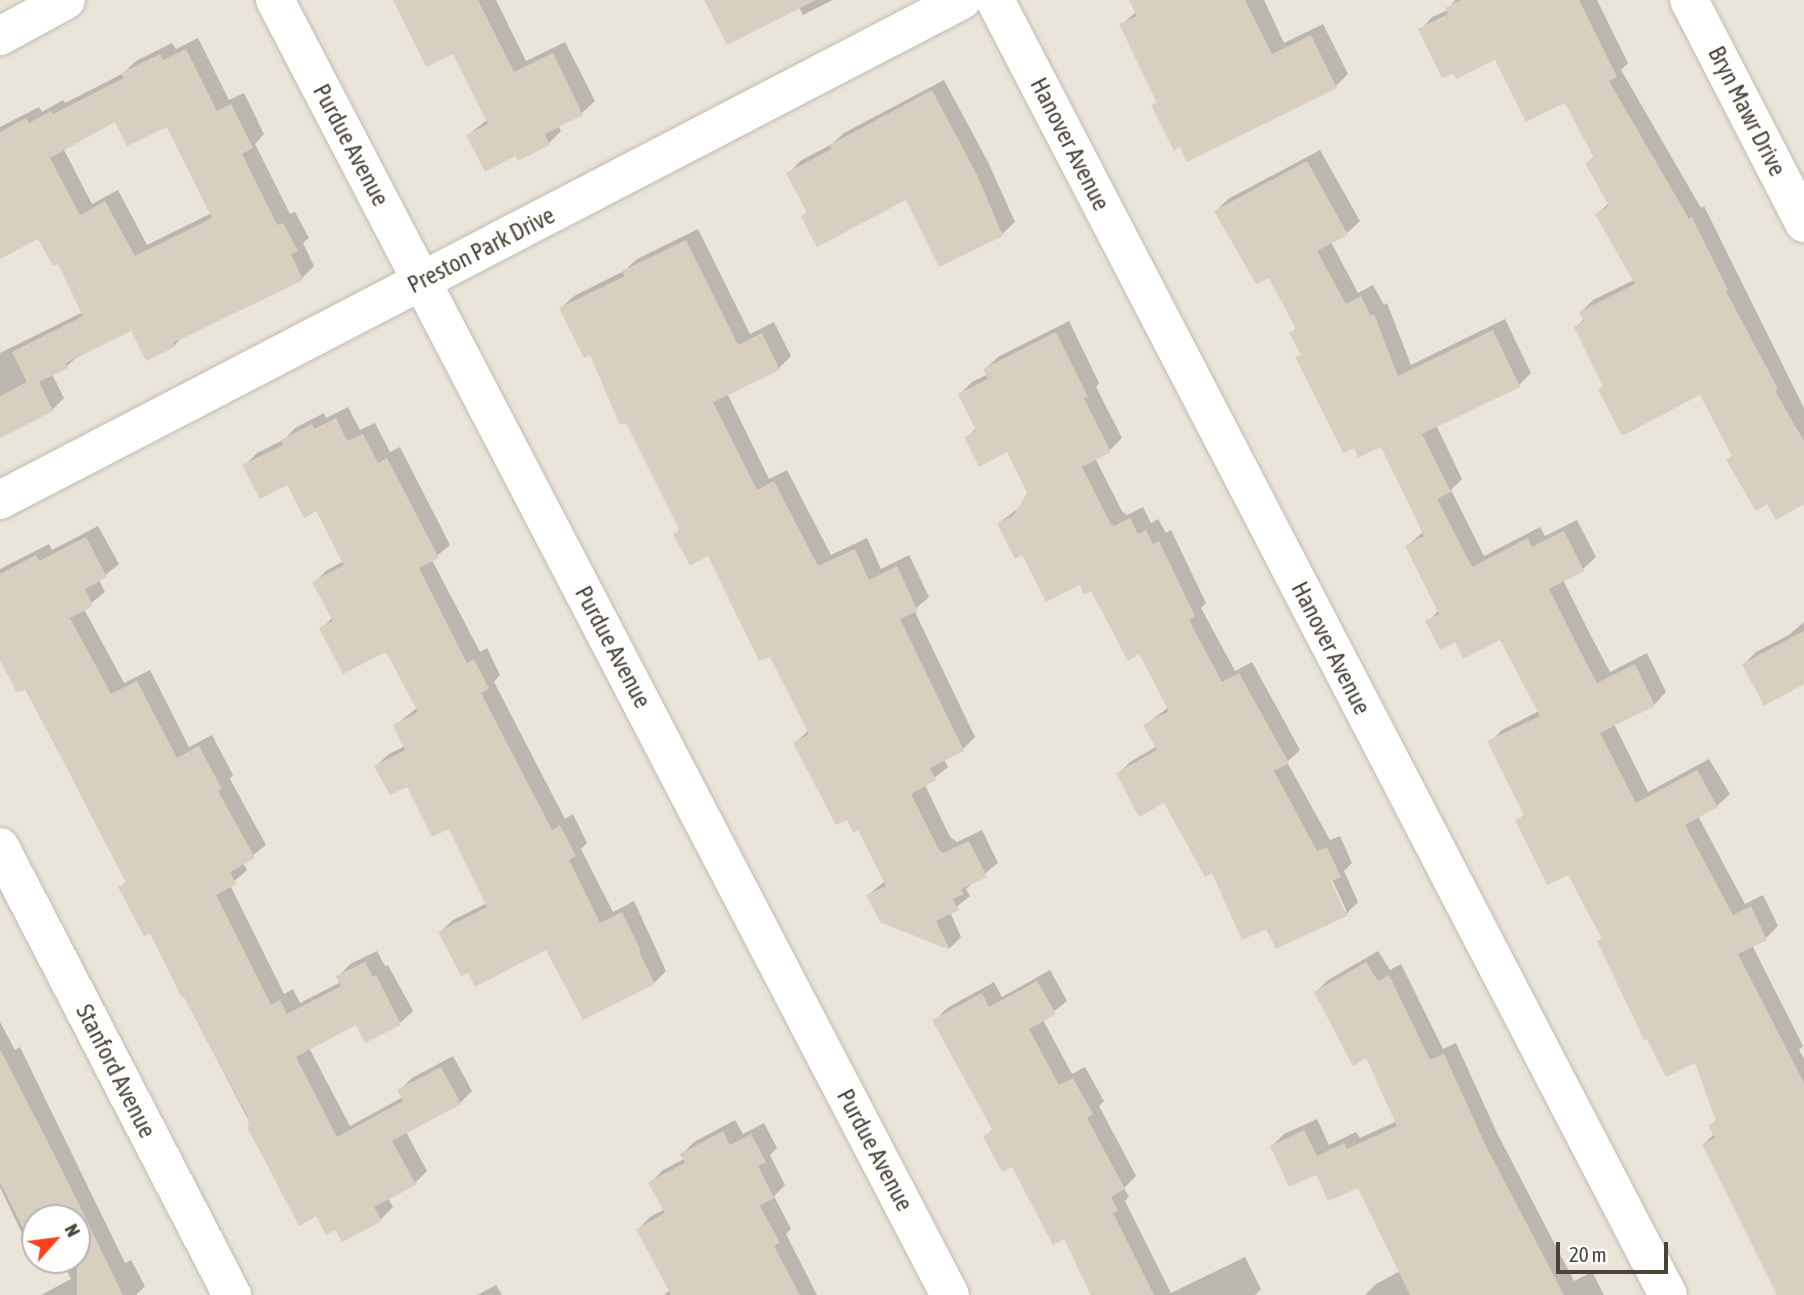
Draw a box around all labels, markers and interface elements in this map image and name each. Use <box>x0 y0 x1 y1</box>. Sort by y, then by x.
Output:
street label: Bryn Mawr Drive <box>1702 41 1792 181</box>
street label: Hanover Avenue <box>1024 73 1116 215</box>
street label: Purdue Avenue <box>307 79 395 211</box>
street label: Preston Park Drive <box>403 201 559 299</box>
street label: Hanover Avenue <box>1285 577 1377 719</box>
street label: Purdue Avenue <box>569 581 657 713</box>
street label: Stanford Avenue <box>70 999 162 1143</box>
street label: Purdue Avenue <box>831 1084 919 1216</box>
north arrow <box>21 1204 91 1274</box>
text: N <box>60 1220 85 1240</box>
scale bar <box>1559 1228 1671 1272</box>
text: 20 m <box>1569 1242 1607 1266</box>

